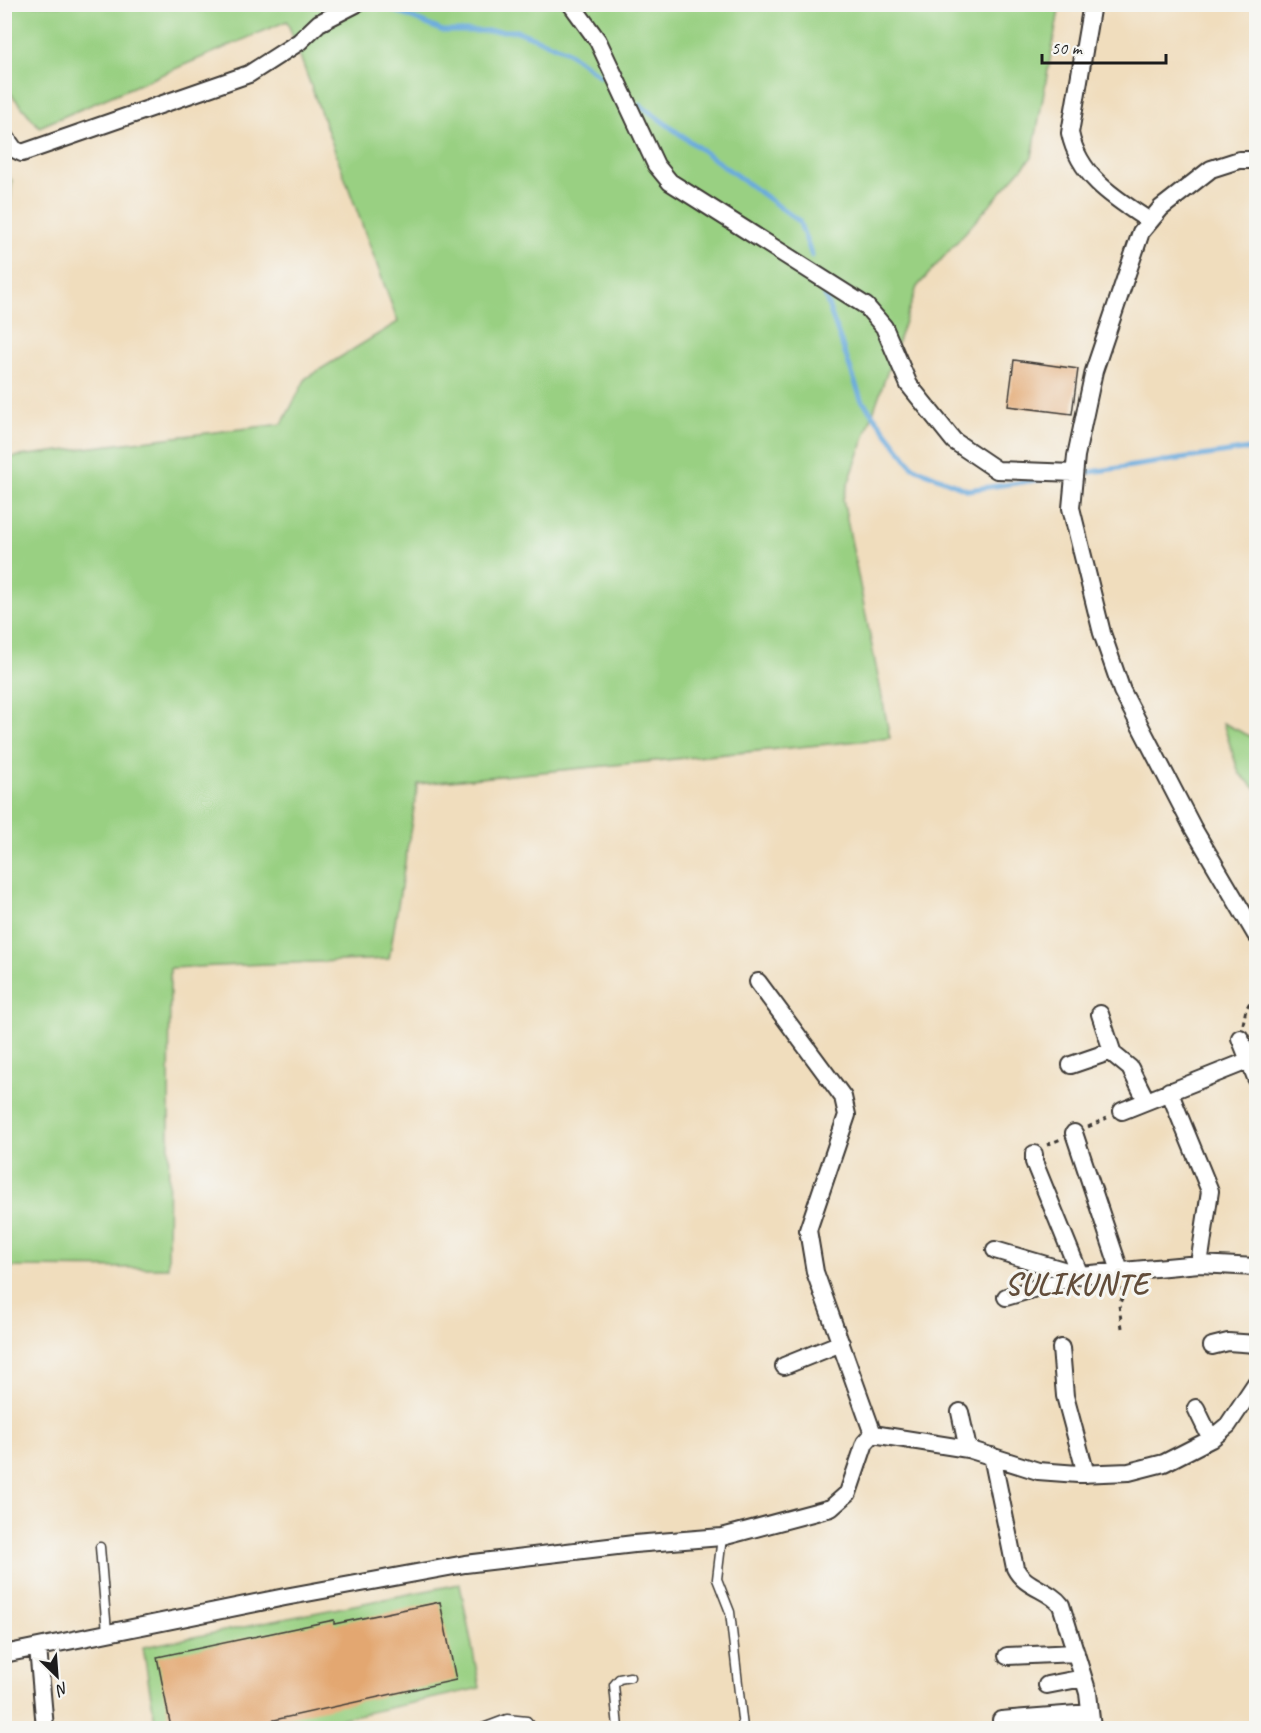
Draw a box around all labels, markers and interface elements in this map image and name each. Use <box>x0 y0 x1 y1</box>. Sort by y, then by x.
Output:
scale bar <box>1042 27 1166 65</box>
text: 50 m <box>1051 37 1084 59</box>
district label: SULIKUNTE <box>1005 1265 1152 1303</box>
north arrow <box>27 1646 87 1706</box>
text: N <box>51 1678 72 1701</box>

